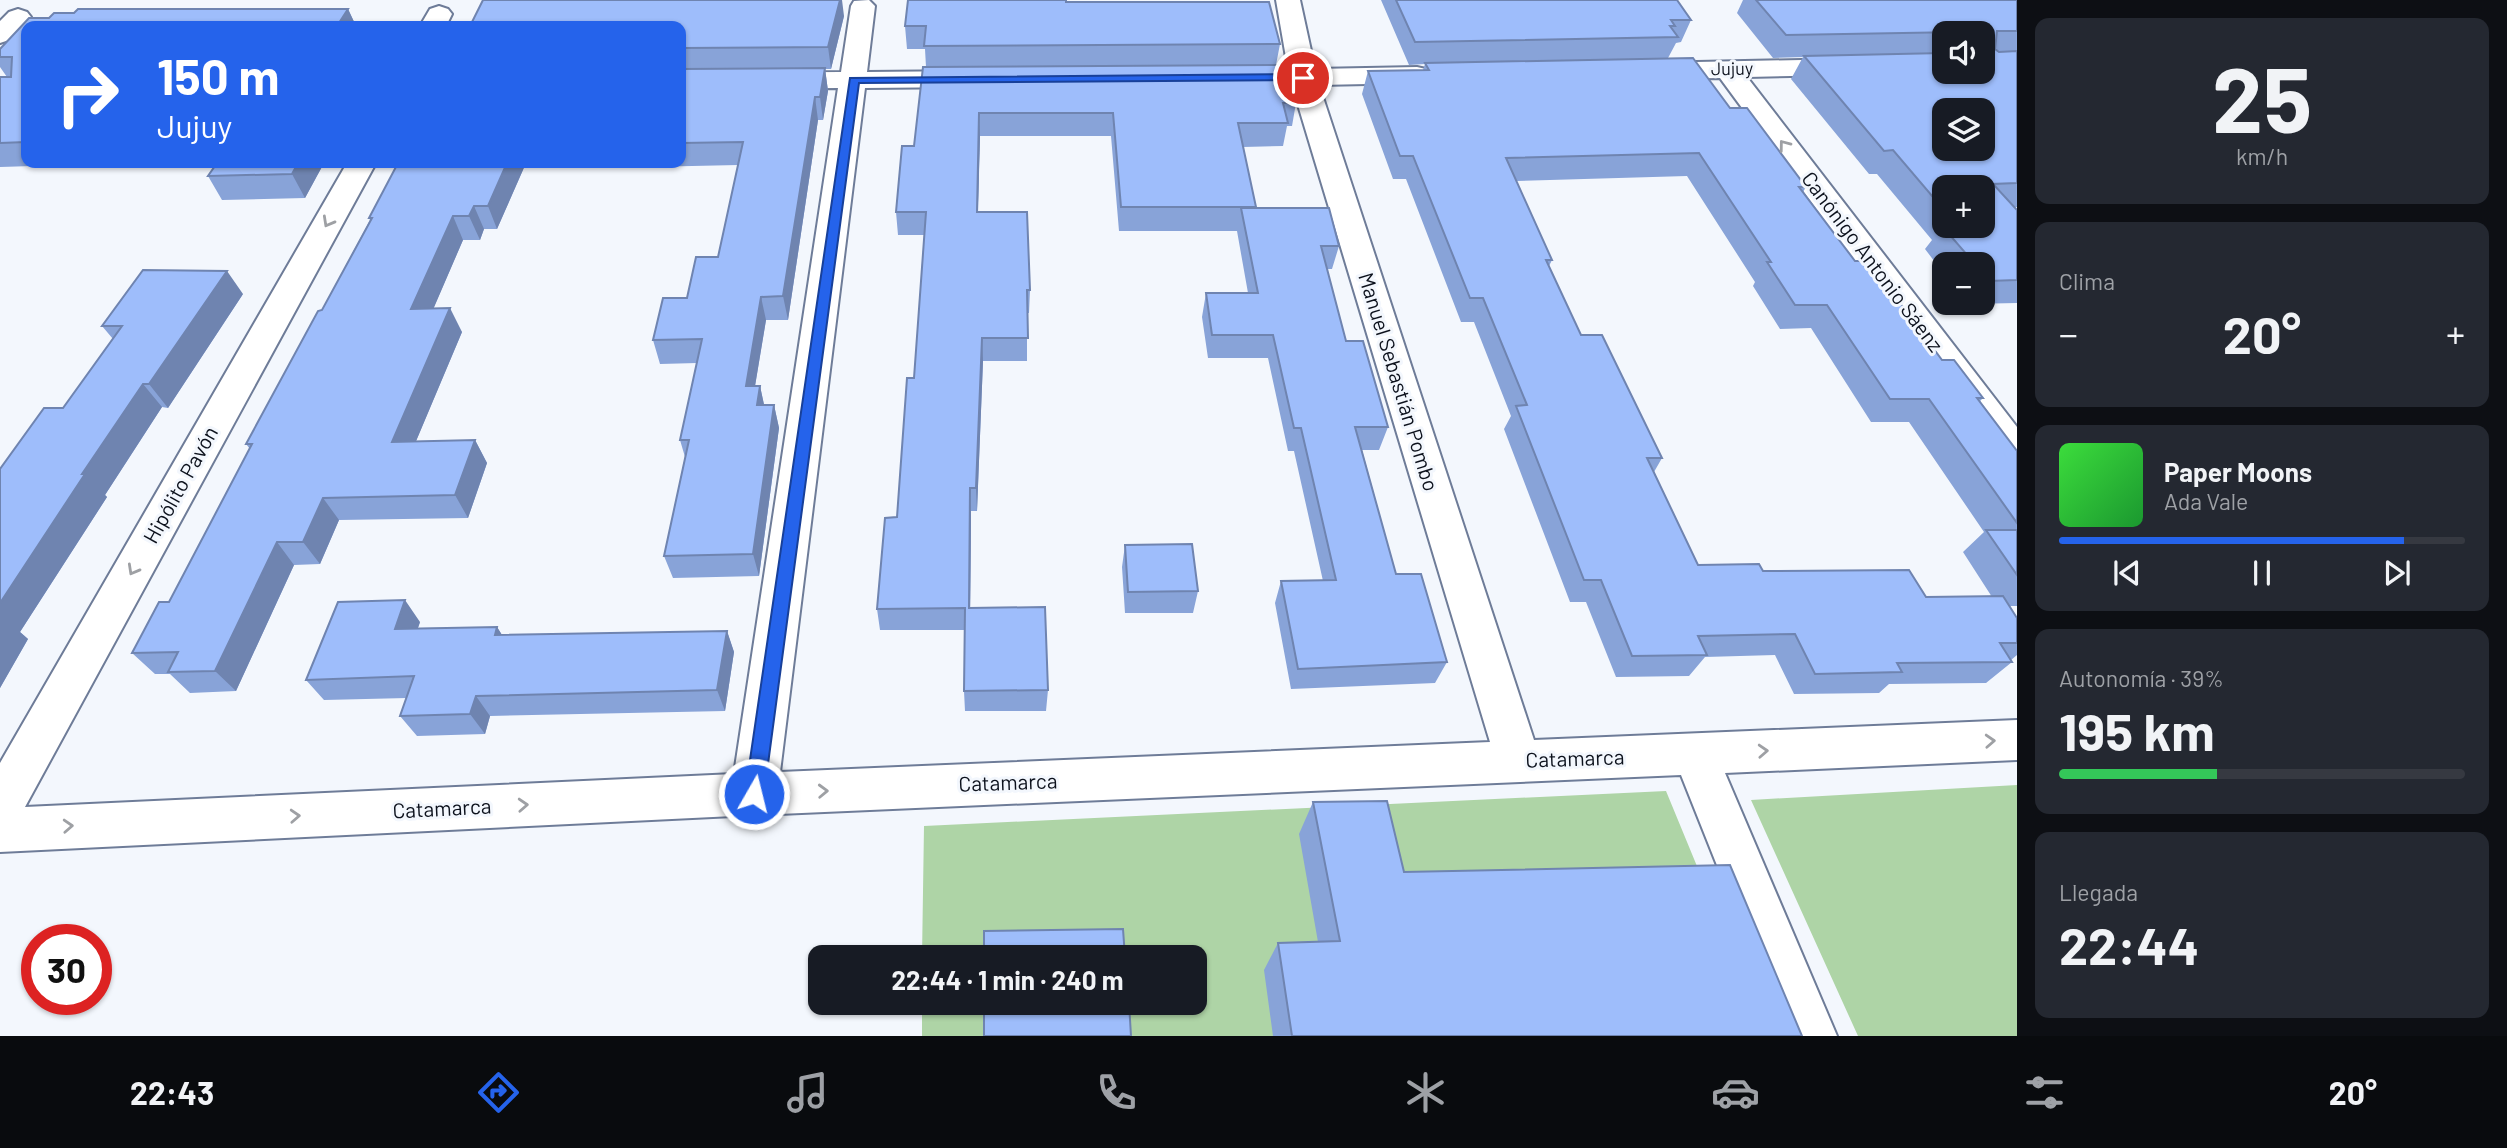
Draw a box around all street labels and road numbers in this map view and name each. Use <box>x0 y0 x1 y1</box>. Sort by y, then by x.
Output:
street label: Jujuy <box>1711 57 1753 79</box>
street label: Canónigo Antonio Sáenz <box>1797 166 1949 356</box>
street label: Manuel Sebastián Pombo <box>1354 269 1445 494</box>
street label: Hipólito Pavón <box>137 421 222 547</box>
street label: Catamarca <box>1525 743 1625 772</box>
street label: Catamarca <box>958 767 1058 796</box>
street label: Catamarca <box>392 792 492 823</box>

